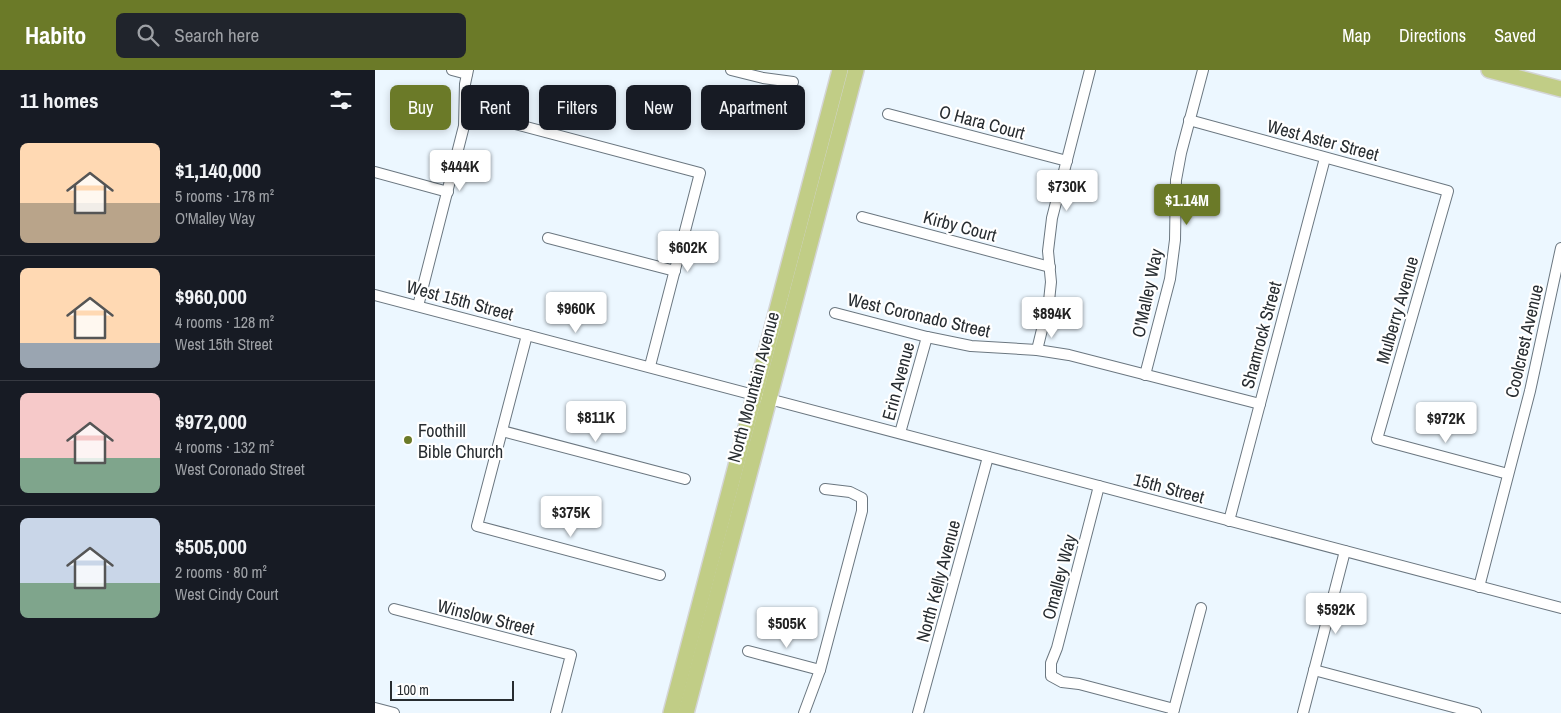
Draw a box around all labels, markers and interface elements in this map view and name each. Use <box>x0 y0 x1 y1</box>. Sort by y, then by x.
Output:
search box <box>116 13 466 58</box>
text: Habito <box>25 19 86 51</box>
icon: search <box>134 21 162 49</box>
text: Search here <box>174 22 259 48</box>
text: Map <box>1342 23 1371 48</box>
text: Directions <box>1399 23 1466 48</box>
text: Saved <box>1494 23 1536 48</box>
chip: Buy <box>390 85 451 130</box>
chip: Rent <box>461 85 529 130</box>
chip: Filters <box>539 85 616 130</box>
chip: New <box>626 85 691 130</box>
chip: Apartment <box>701 85 805 130</box>
text: 11 homes <box>20 86 99 115</box>
icon: filters <box>327 86 355 114</box>
street label: O Hara Court <box>936 99 1028 145</box>
street label: West Aster Street <box>1264 113 1382 167</box>
pin: $444K <box>425 150 495 192</box>
text: $444K <box>441 155 479 177</box>
text: $1,140,000 <box>175 156 261 185</box>
icon: home <box>60 163 120 223</box>
pin: $730K <box>1032 170 1102 212</box>
text: $730K <box>1048 175 1086 197</box>
pin: $1.14M <box>1146 184 1228 226</box>
text: 5 rooms · 178 m² <box>175 185 274 207</box>
text: $1.14M <box>1165 189 1209 211</box>
street label: Kirby Court <box>921 204 999 248</box>
text: O'Malley Way <box>175 207 255 229</box>
pin: $602K <box>653 230 723 273</box>
text: $602K <box>669 236 707 258</box>
street label: O'Malley Way <box>1125 246 1169 340</box>
street label: Mulberry Avenue <box>1370 253 1424 367</box>
street label: West 15th Street <box>404 274 516 326</box>
street label: Shamrock Street <box>1235 279 1287 391</box>
text: $960,000 <box>175 282 247 311</box>
street label: Coolcrest Avenue <box>1499 282 1549 400</box>
street label: West Coronado Street <box>845 286 993 344</box>
icon: home <box>60 288 120 348</box>
pin: $960K <box>541 292 611 334</box>
pin: $894K <box>1017 296 1087 339</box>
text: $960K <box>557 297 595 319</box>
text: $894K <box>1033 302 1071 324</box>
street label: North Mountain Avenue <box>721 309 785 465</box>
text: 4 rooms · 128 m² <box>175 311 274 333</box>
text: West 15th Street <box>175 333 273 355</box>
street label: Erin Avenue <box>876 339 920 423</box>
pin: $811K <box>561 400 631 443</box>
pin: $972K <box>1411 402 1481 444</box>
text: $811K <box>577 406 615 428</box>
text: $972,000 <box>175 407 247 436</box>
text: $972K <box>1427 407 1465 429</box>
icon: home <box>60 413 120 473</box>
place label: Foothill Bible Church <box>418 418 503 464</box>
marker: Foothill Bible Church <box>402 434 414 446</box>
text: 4 rooms · 132 m² <box>175 436 274 458</box>
text: West Coronado Street <box>175 458 305 480</box>
street label: 15th Street <box>1131 467 1207 509</box>
pin: $375K <box>536 496 606 538</box>
text: $375K <box>552 501 590 523</box>
street label: North Kelly Avenue <box>910 517 966 645</box>
street label: Omalley Way <box>1036 531 1083 622</box>
text: $505,000 <box>175 532 247 561</box>
icon: home <box>60 538 120 598</box>
text: 2 rooms · 80 m² <box>175 561 267 583</box>
text: West Cindy Court <box>175 583 278 605</box>
pin: $592K <box>1301 592 1371 635</box>
street label: Winslow Street <box>435 593 537 641</box>
text: $592K <box>1317 598 1355 620</box>
pin: $505K <box>752 606 822 649</box>
text: $505K <box>768 612 806 634</box>
scale bar <box>390 678 514 701</box>
text: 100 m <box>397 681 429 699</box>

